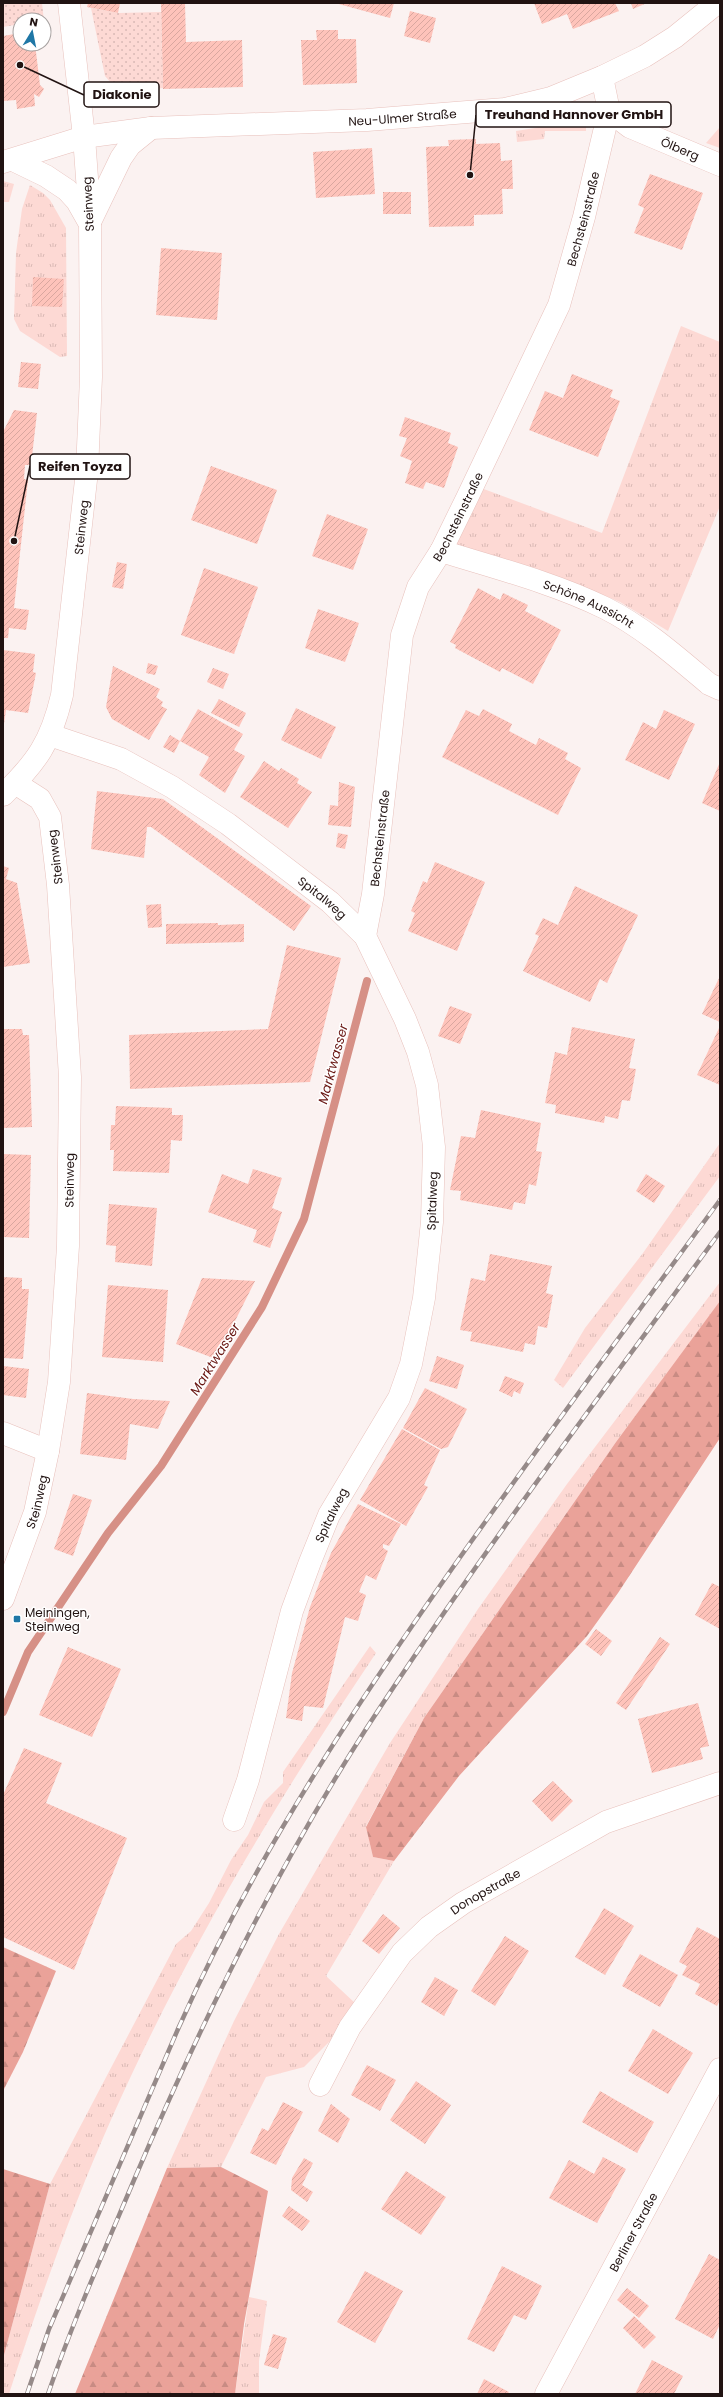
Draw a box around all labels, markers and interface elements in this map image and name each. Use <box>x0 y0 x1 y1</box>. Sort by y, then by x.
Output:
north arrow <box>12 12 52 52</box>
text: N <box>28 14 39 31</box>
callout: Diakonie <box>84 82 159 107</box>
text: Diakonie <box>92 85 152 104</box>
callout: Treuhand Hannover GmbH <box>476 102 671 127</box>
street label: Neu-Ulmer Straße <box>348 104 457 129</box>
text: Treuhand Hannover GmbH <box>485 105 663 124</box>
street label: Ölberg <box>658 133 702 164</box>
street label: Bechsteinstraße <box>562 170 603 268</box>
street label: Steinweg <box>78 176 98 232</box>
callout: Reifen Toyza <box>30 454 130 479</box>
text: Reifen Toyza <box>38 457 122 476</box>
street label: Bechsteinstraße <box>428 469 487 564</box>
street label: Steinweg <box>69 499 92 556</box>
street label: Schöne Aussicht <box>541 575 638 631</box>
street label: Bechsteinstraße <box>365 789 393 887</box>
street label: Steinweg <box>43 829 67 885</box>
street label: Spitalweg <box>295 872 351 923</box>
water label: Marktwasser <box>313 1021 353 1106</box>
street label: Steinweg <box>60 1153 78 1208</box>
street label: Spitalweg <box>422 1171 442 1231</box>
water label: Marktwasser <box>185 1318 245 1399</box>
street label: Steinweg <box>21 1473 51 1531</box>
street label: Spitalweg <box>310 1485 352 1545</box>
place label: Meiningen, Steinweg <box>25 1604 90 1635</box>
marker: Meiningen, Steinweg <box>12 1614 22 1624</box>
street label: Donopstraße <box>447 1864 523 1918</box>
street label: Berliner Straße <box>605 2189 661 2274</box>

